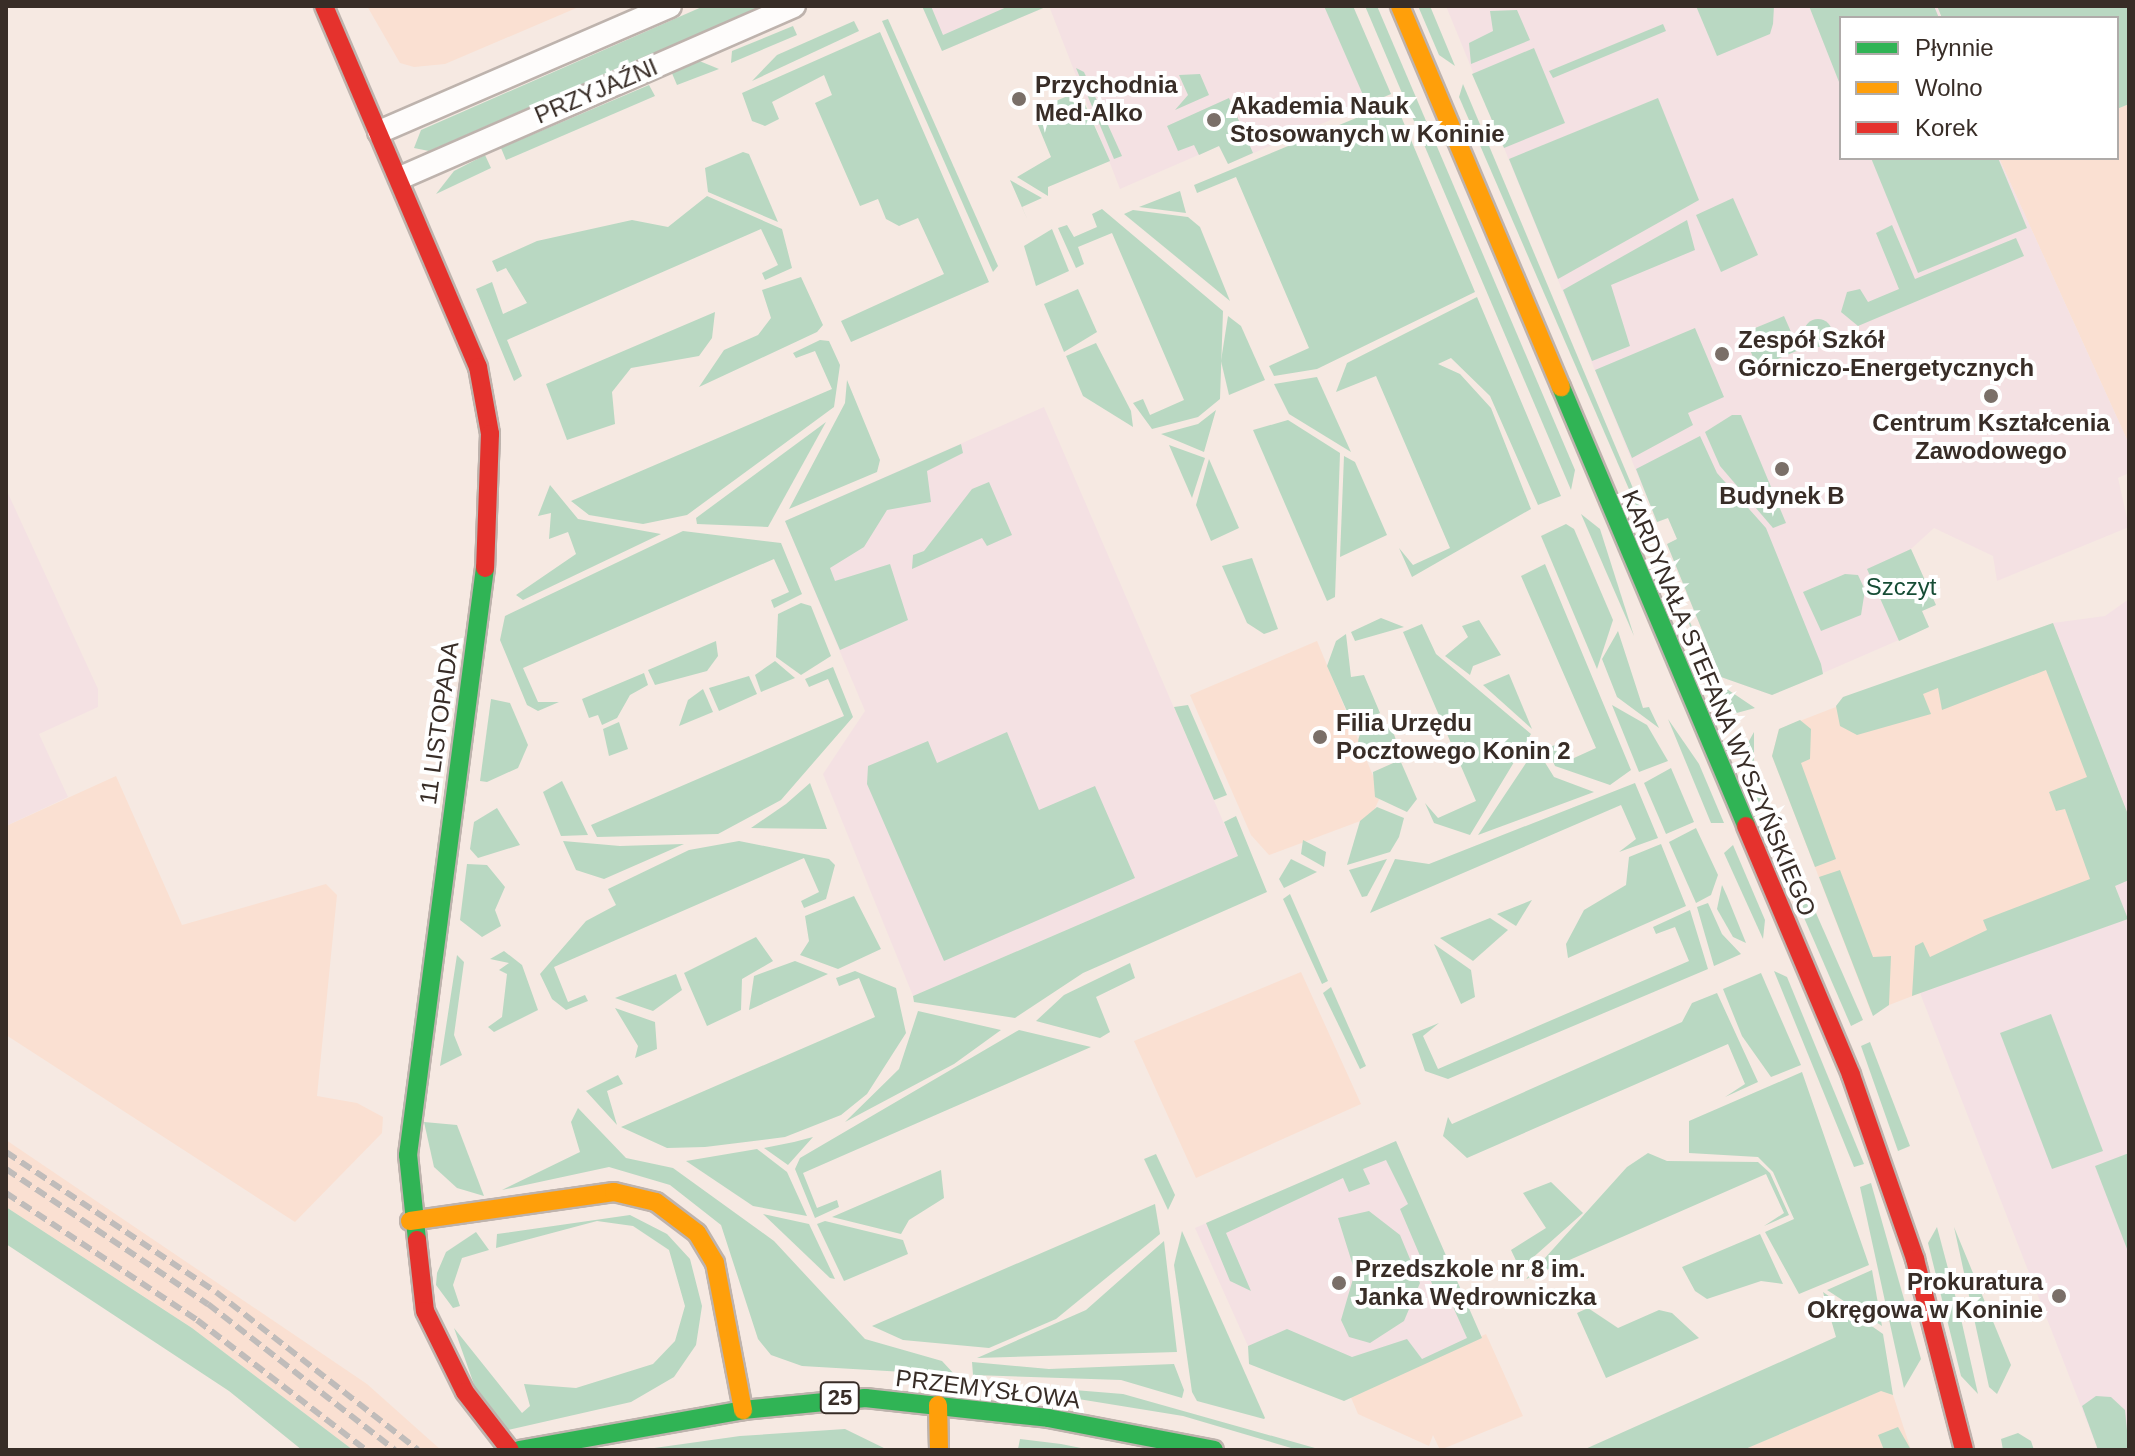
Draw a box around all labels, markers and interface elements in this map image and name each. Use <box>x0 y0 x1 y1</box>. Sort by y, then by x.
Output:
legend <box>1839 16 2119 160</box>
text: Płynnie <box>1915 34 1994 61</box>
street label: PRZYJAŹNI <box>530 52 662 130</box>
place label: Przychodnia Med-Alko <box>1035 71 1178 127</box>
text: Wolno <box>1915 74 1983 101</box>
marker: Przychodnia Med-Alko <box>1010 90 1028 108</box>
place label: Akademia Nauk Stosowanych w Koninie <box>1230 92 1505 148</box>
marker: Akademia Nauk Stosowanych w Koninie <box>1205 111 1223 129</box>
text: Korek <box>1915 114 1978 141</box>
place label: Zespół Szkół Górniczo-Energetycznych <box>1738 326 2034 382</box>
marker: Zespół Szkół Górniczo-Energetycznych <box>1713 345 1731 363</box>
marker: Centrum Kształcenia Zawodowego <box>1982 387 2000 405</box>
place label: Centrum Kształcenia Zawodowego <box>1872 409 2110 465</box>
marker: Budynek B <box>1773 460 1791 478</box>
place label: Budynek B <box>1719 482 1845 510</box>
street label: KARDYNAŁA STEFANA WYSZYŃSKIEGO <box>1615 484 1823 922</box>
park label: Szczyt <box>1866 573 1936 601</box>
street label: 11 LISTOPADA <box>413 640 465 806</box>
place label: Filia Urzędu Pocztowego Konin 2 <box>1336 709 1571 765</box>
marker: Filia Urzędu Pocztowego Konin 2 <box>1311 728 1329 746</box>
place label: Przedszkole nr 8 im. Janka Wędrowniczka <box>1355 1255 1596 1311</box>
place label: Prokuratura Okręgowa w Koninie <box>1807 1268 2043 1324</box>
marker: Przedszkole nr 8 im. Janka Wędrowniczka <box>1330 1274 1348 1292</box>
marker: Prokuratura Okręgowa w Koninie <box>2050 1287 2068 1305</box>
street label: PRZEMYSŁOWA <box>894 1363 1082 1415</box>
road number: 25 <box>818 1380 862 1416</box>

